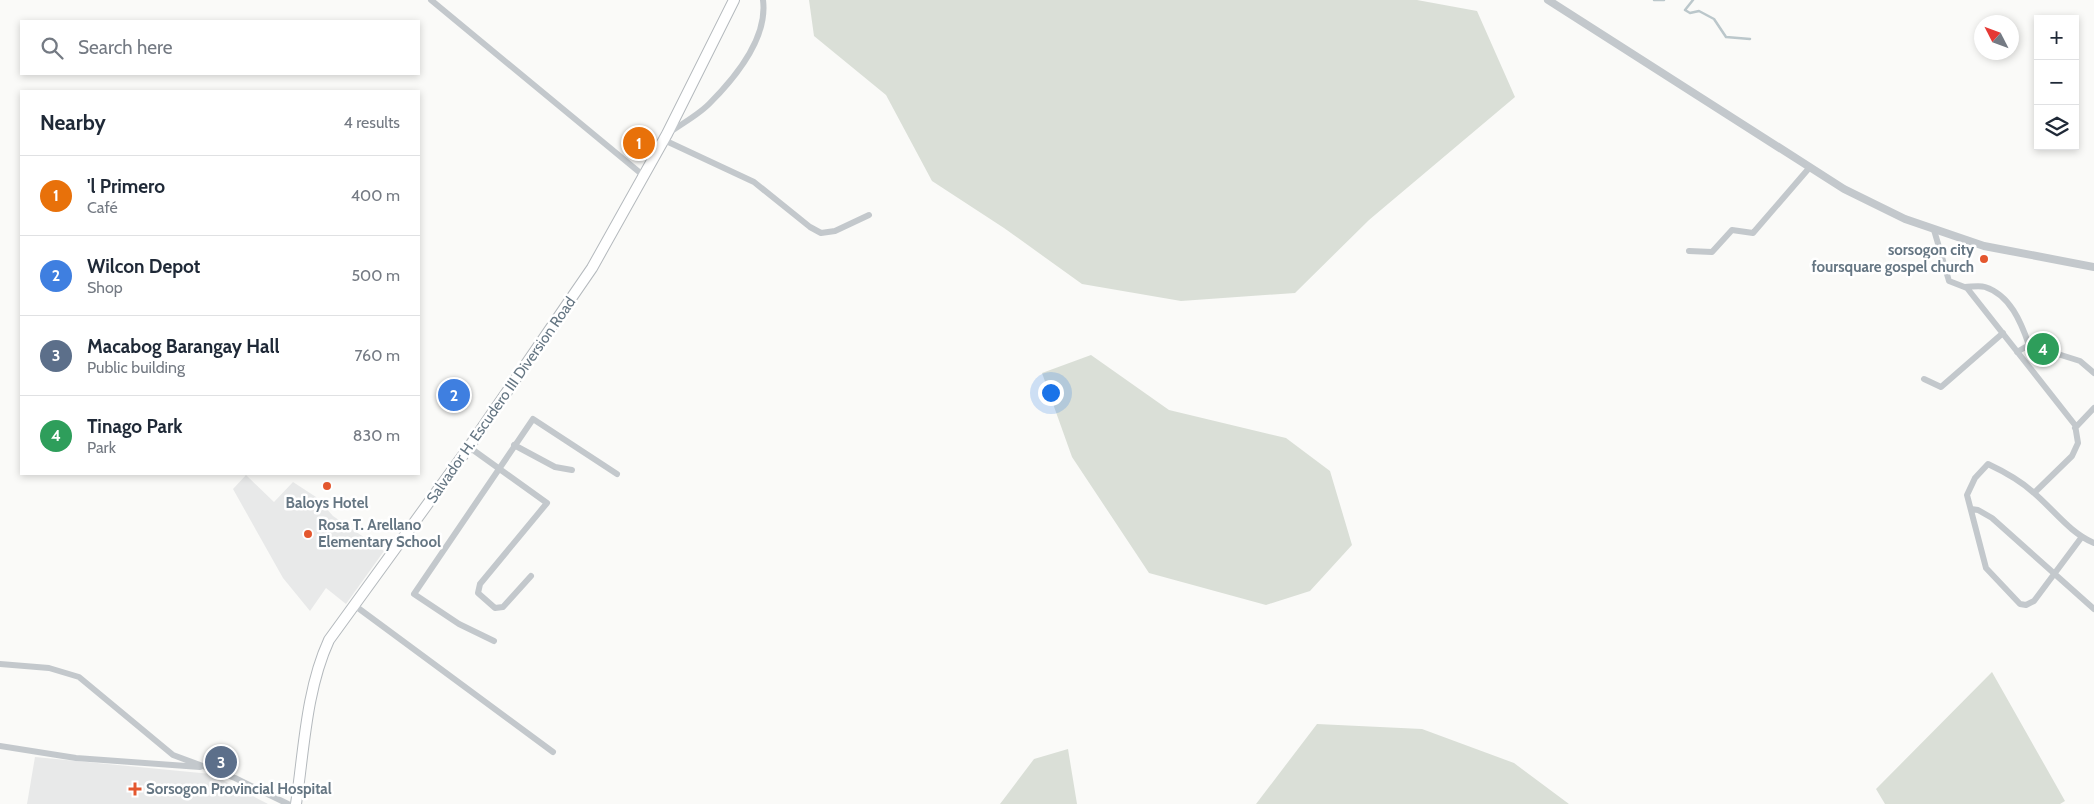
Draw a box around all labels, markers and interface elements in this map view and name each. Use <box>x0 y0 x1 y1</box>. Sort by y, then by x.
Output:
north arrow <box>1974 15 2019 60</box>
map controls <box>2034 15 2079 150</box>
button: + <box>2034 15 2079 60</box>
search box <box>20 20 420 75</box>
icon: search <box>38 34 66 62</box>
text: Search here <box>78 36 172 59</box>
button: − <box>2034 60 2079 105</box>
button: layers <box>2034 105 2079 150</box>
text: Nearby <box>40 110 106 135</box>
text: 4 results <box>343 113 400 132</box>
pin: 1 <box>623 124 655 162</box>
text: 'l Primero <box>87 175 165 198</box>
text: 1 <box>53 186 59 205</box>
text: 400 m <box>351 186 400 205</box>
text: Café <box>87 198 118 217</box>
place label: sorsogon city foursquare gospel church <box>1811 241 1975 276</box>
marker: sorsogon city foursquare gospel church <box>1978 253 1990 265</box>
text: Wilcon Depot <box>87 255 200 278</box>
text: 2 <box>52 266 60 285</box>
text: 500 m <box>351 266 400 285</box>
text: Shop <box>87 278 123 297</box>
street label: Salvador H. Escudero III Diversion Road <box>423 294 579 506</box>
pin: 4 <box>2027 330 2059 368</box>
text: Macabog Barangay Hall <box>87 335 279 358</box>
text: 3 <box>52 346 60 365</box>
text: 760 m <box>354 346 400 365</box>
text: Public building <box>87 358 185 377</box>
pin: 2 <box>438 376 470 414</box>
your location <box>1038 380 1064 406</box>
text: Tinago Park <box>87 415 182 438</box>
text: 4 <box>51 426 61 445</box>
text: 830 m <box>353 426 400 445</box>
text: Park <box>87 438 116 457</box>
marker: Baloys Hotel <box>321 480 333 492</box>
place label: Baloys Hotel <box>286 494 368 512</box>
place label: Rosa T. Arellano Elementary School <box>318 516 441 551</box>
marker: Rosa T. Arellano Elementary School <box>302 528 314 540</box>
pin: 3 <box>205 743 237 781</box>
place label: Sorsogon Provincial Hospital <box>146 780 332 798</box>
marker: Sorsogon Provincial Hospital <box>128 782 142 796</box>

